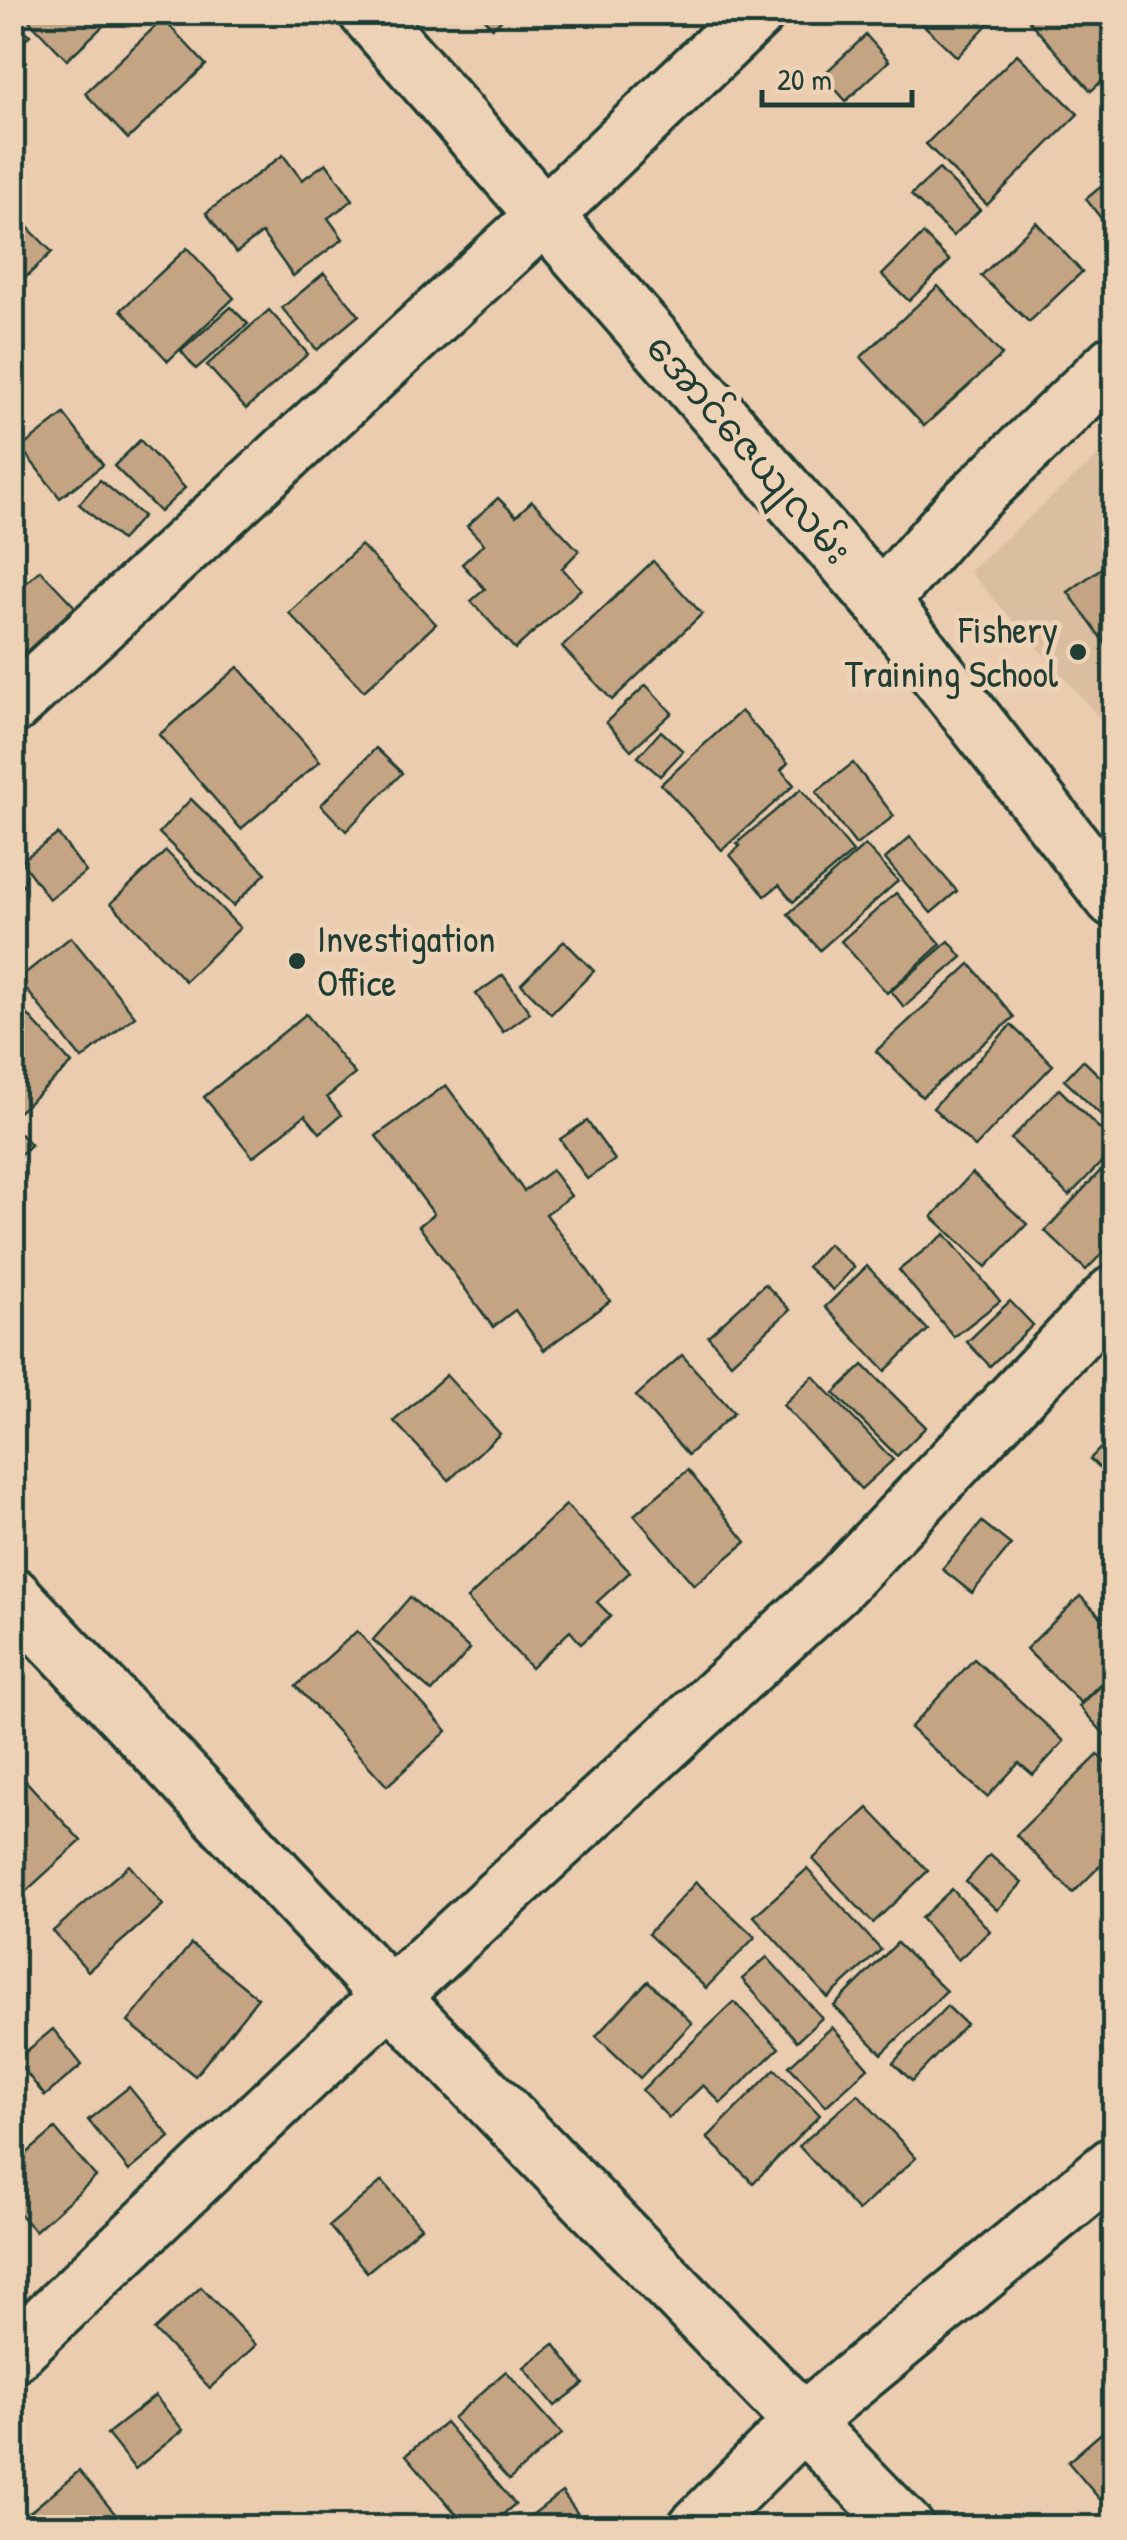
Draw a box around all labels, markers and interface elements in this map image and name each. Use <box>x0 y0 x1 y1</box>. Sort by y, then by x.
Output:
scale bar <box>762 45 912 107</box>
text: 20 m <box>777 59 832 99</box>
street label: အောင်ဇေယျလမ်း <box>631 322 864 579</box>
place label: Fishery Training School <box>845 603 1059 699</box>
marker: Fishery Training School <box>1067 641 1089 663</box>
place label: Investigation Office <box>317 912 496 1008</box>
marker: Investigation Office <box>286 950 308 972</box>

